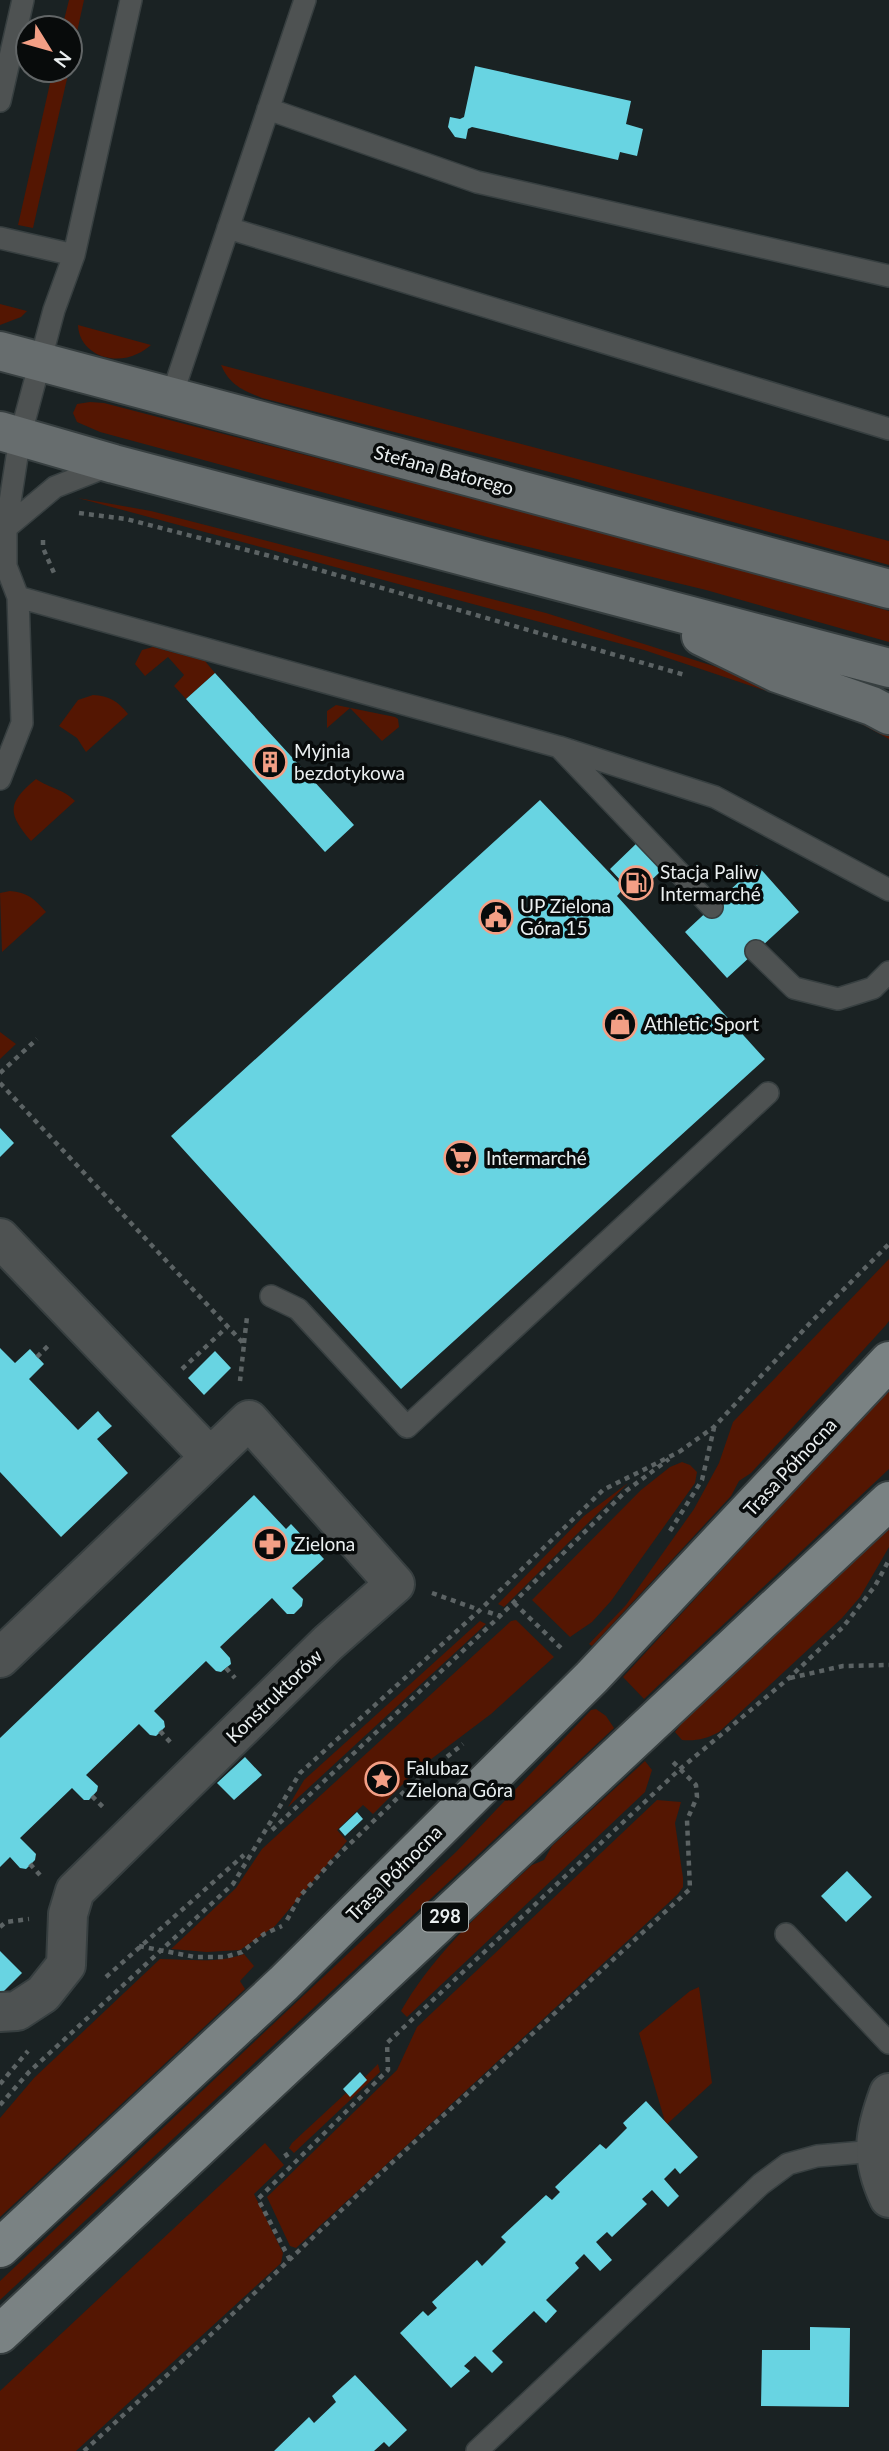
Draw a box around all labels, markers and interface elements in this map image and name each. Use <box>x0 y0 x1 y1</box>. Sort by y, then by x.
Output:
north arrow <box>14 14 84 84</box>
text: N <box>49 47 77 72</box>
street label: Stefana Batorego <box>372 440 516 499</box>
place label: Myjnia bezdotykowa <box>294 739 405 784</box>
building icon: Myjnia bezdotykowa <box>251 743 289 781</box>
place label: Stacja Paliw Intermarché <box>660 860 761 905</box>
fuel station icon: Stacja Paliw Intermarché <box>617 864 655 902</box>
place label: UP Zielona Góra 15 <box>520 894 611 939</box>
public building icon: UP Zielona Góra 15 <box>477 898 515 936</box>
shop icon: Athletic Sport <box>601 1005 639 1043</box>
place label: Athletic Sport <box>644 1012 759 1035</box>
supermarket icon: Intermarché <box>442 1139 480 1177</box>
place label: Intermarché <box>486 1146 587 1169</box>
street label: Trasa Północna <box>738 1413 841 1521</box>
pharmacy icon: Zielona <box>251 1525 289 1563</box>
place label: Zielona <box>294 1532 355 1555</box>
street label: Konstruktorów <box>221 1644 327 1747</box>
place label: Falubaz Zielona Góra <box>406 1756 513 1801</box>
place icon: Falubaz Zielona Góra <box>363 1760 401 1798</box>
street label: Trasa Północna <box>341 1820 446 1925</box>
road number: 298 <box>422 1902 468 1931</box>

